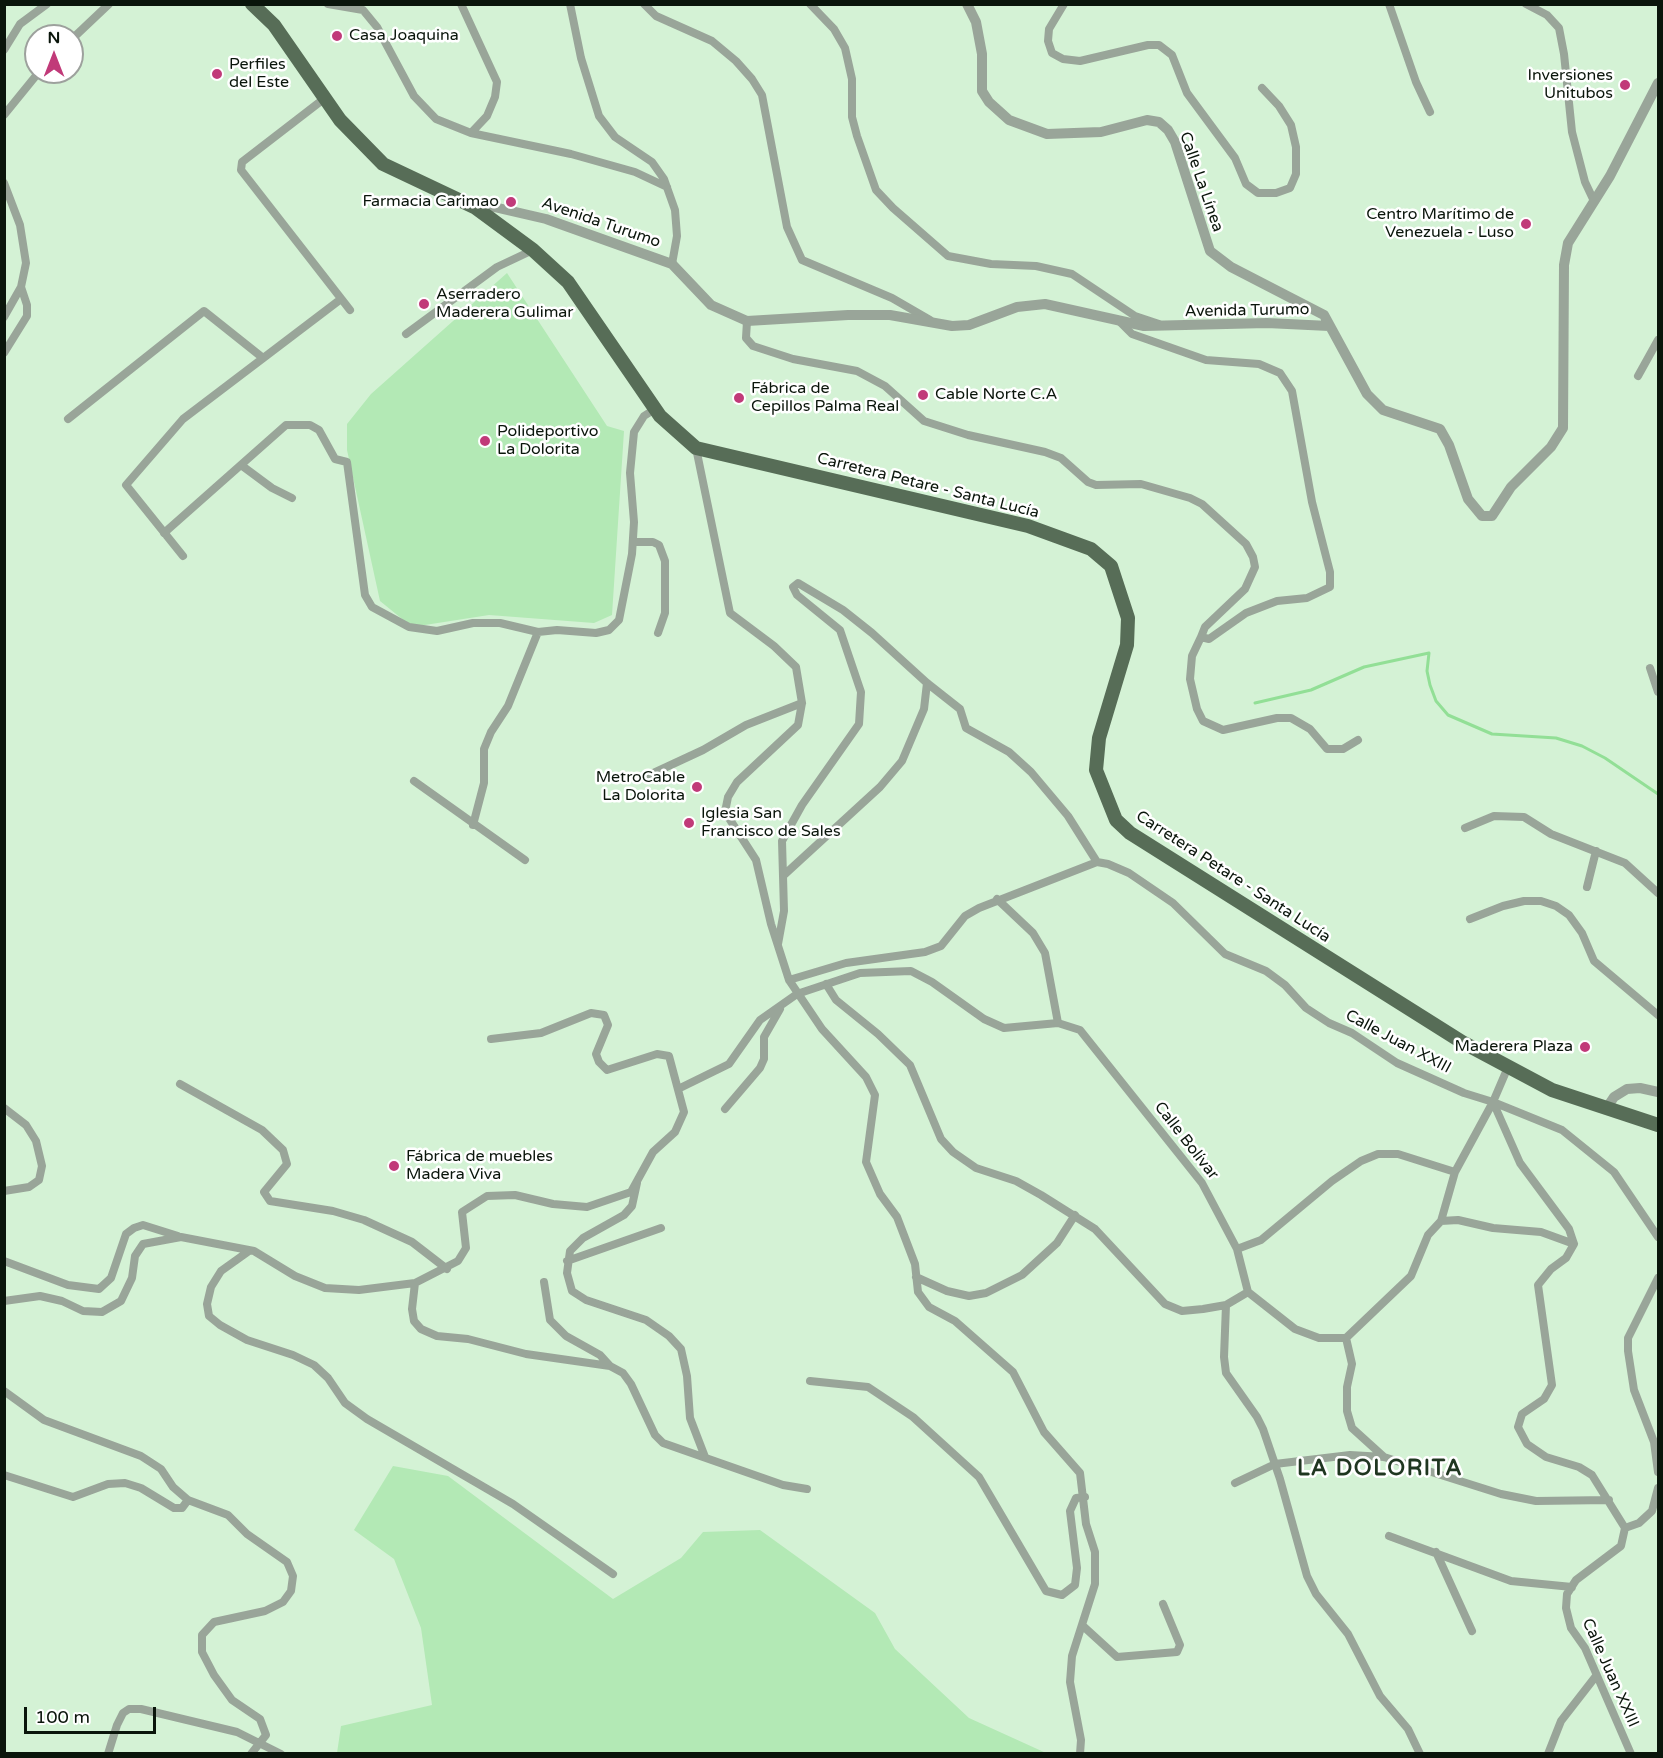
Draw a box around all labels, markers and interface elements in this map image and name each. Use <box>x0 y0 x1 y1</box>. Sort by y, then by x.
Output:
north arrow <box>24 24 84 84</box>
place label: Casa Joaquina <box>349 26 459 46</box>
text: N <box>48 28 60 48</box>
marker: Casa Joaquina <box>330 29 344 43</box>
place label: Perfiles del Este <box>229 55 289 93</box>
place label: Inversiones Unitubos <box>1528 66 1613 104</box>
marker: Perfiles del Este <box>210 67 224 81</box>
marker: Inversiones Unitubos <box>1618 78 1632 92</box>
street label: Calle La Línea <box>1175 129 1227 235</box>
place label: Farmacia Carimao <box>362 192 499 212</box>
street label: Avenida Turumo <box>539 194 663 252</box>
marker: Farmacia Carimao <box>504 195 518 209</box>
place label: Centro Marítimo de Venezuela - Luso <box>1366 205 1514 243</box>
marker: Centro Marítimo de Venezuela - Luso <box>1519 217 1533 231</box>
place label: Aserradero Maderera Gulimar <box>436 285 573 323</box>
marker: Aserradero Maderera Gulimar <box>417 297 431 311</box>
street label: Avenida Turumo <box>1185 300 1309 322</box>
place label: Fábrica de Cepillos Palma Real <box>751 379 899 417</box>
place label: Cable Norte C.A <box>935 385 1057 405</box>
marker: Cable Norte C.A <box>916 388 930 402</box>
marker: Fábrica de Cepillos Palma Real <box>732 391 746 405</box>
place label: Polideportivo La Dolorita <box>497 422 599 460</box>
marker: Polideportivo La Dolorita <box>478 434 492 448</box>
street label: Carretera Petare - Santa Lucía <box>815 449 1041 523</box>
place label: MetroCable La Dolorita <box>596 768 685 806</box>
marker: MetroCable La Dolorita <box>690 780 704 794</box>
place label: Iglesia San Francisco de Sales <box>701 804 841 842</box>
street label: Carretera Petare - Santa Lucía <box>1132 807 1334 947</box>
marker: Iglesia San Francisco de Sales <box>682 816 696 830</box>
street label: Calle Juan XXIII <box>1342 1006 1454 1078</box>
place label: Maderera Plaza <box>1455 1037 1573 1057</box>
marker: Maderera Plaza <box>1578 1040 1592 1054</box>
street label: Calle Bolívar <box>1150 1098 1222 1184</box>
place label: Fábrica de muebles Madera Viva <box>406 1147 553 1185</box>
marker: Fábrica de muebles Madera Viva <box>387 1159 401 1173</box>
district label: LA DOLORITA <box>1297 1456 1463 1482</box>
street label: Calle Juan XXIII <box>1577 1616 1643 1730</box>
scale bar <box>27 1695 159 1733</box>
text: 100 m <box>35 1706 90 1728</box>

